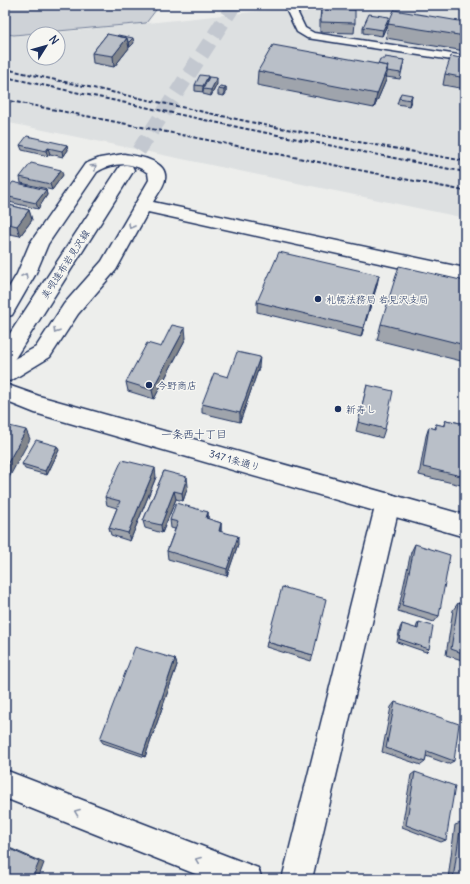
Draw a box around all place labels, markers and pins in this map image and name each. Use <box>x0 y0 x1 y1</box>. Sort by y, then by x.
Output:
place label: 札幌法務局 岩見沢支局 <box>326 293 428 306</box>
marker: 札幌法務局 岩見沢支局 <box>313 294 323 304</box>
place label: 今野商店 <box>157 379 197 392</box>
marker: 今野商店 <box>144 380 154 390</box>
place label: 新寿し <box>346 403 376 416</box>
marker: 新寿し <box>333 404 343 414</box>

